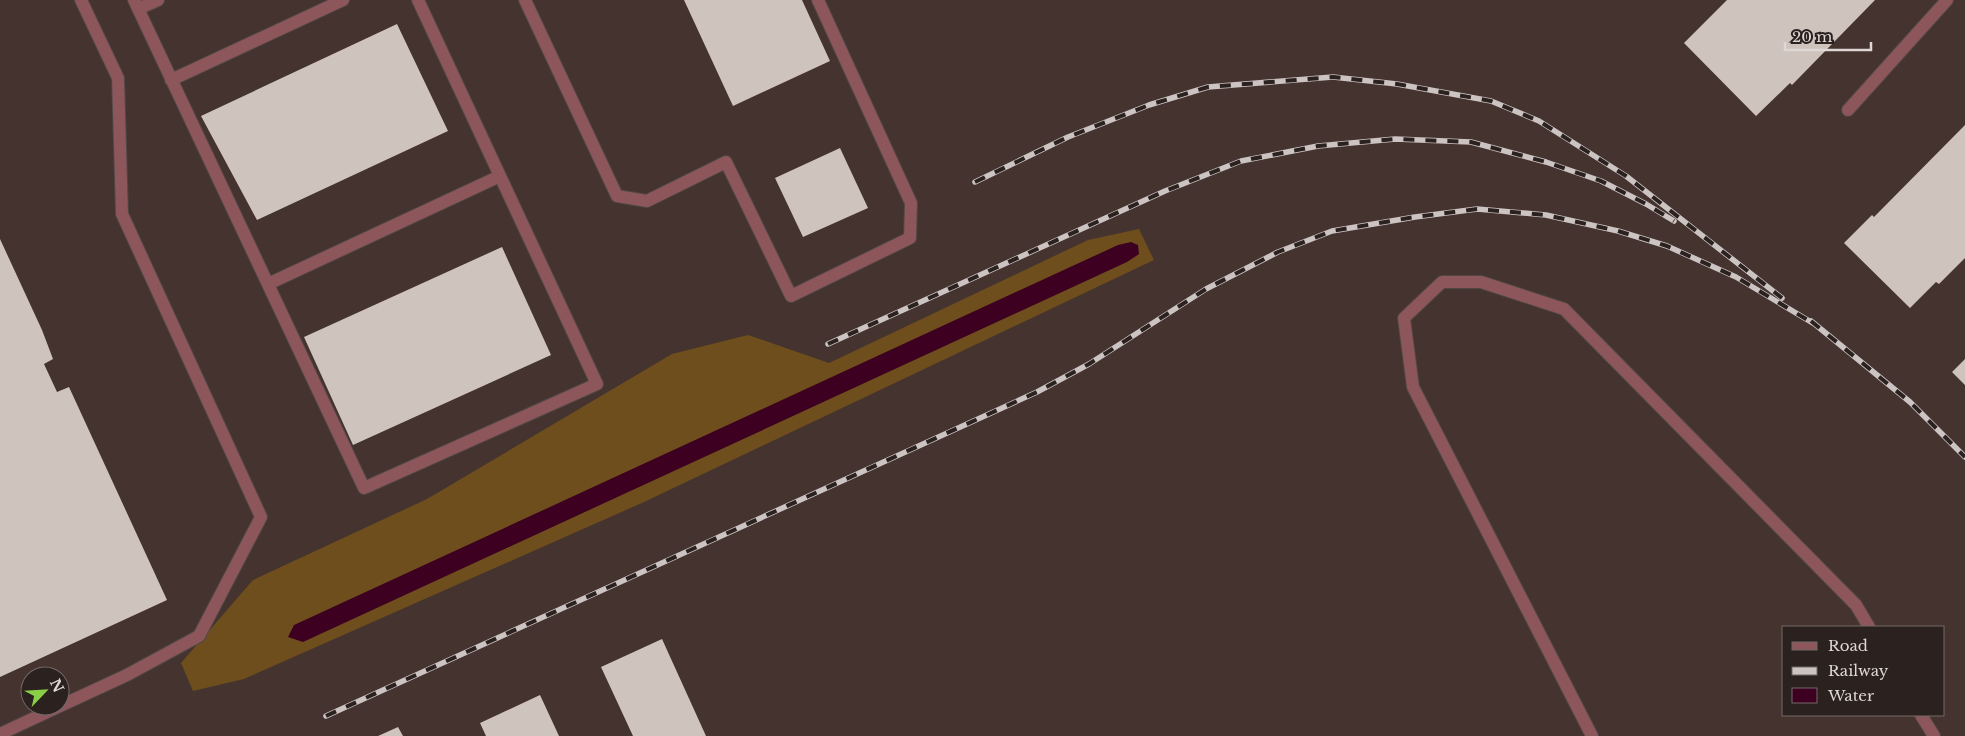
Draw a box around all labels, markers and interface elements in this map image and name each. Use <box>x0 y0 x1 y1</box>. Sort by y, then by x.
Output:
scale bar <box>1785 20 1871 52</box>
text: 20 m <box>1792 27 1832 46</box>
legend <box>1782 626 1945 716</box>
text: Road <box>1828 636 1868 655</box>
text: Railway <box>1828 661 1889 680</box>
north arrow <box>20 666 70 716</box>
text: N <box>46 676 68 695</box>
text: Water <box>1827 686 1875 705</box>

